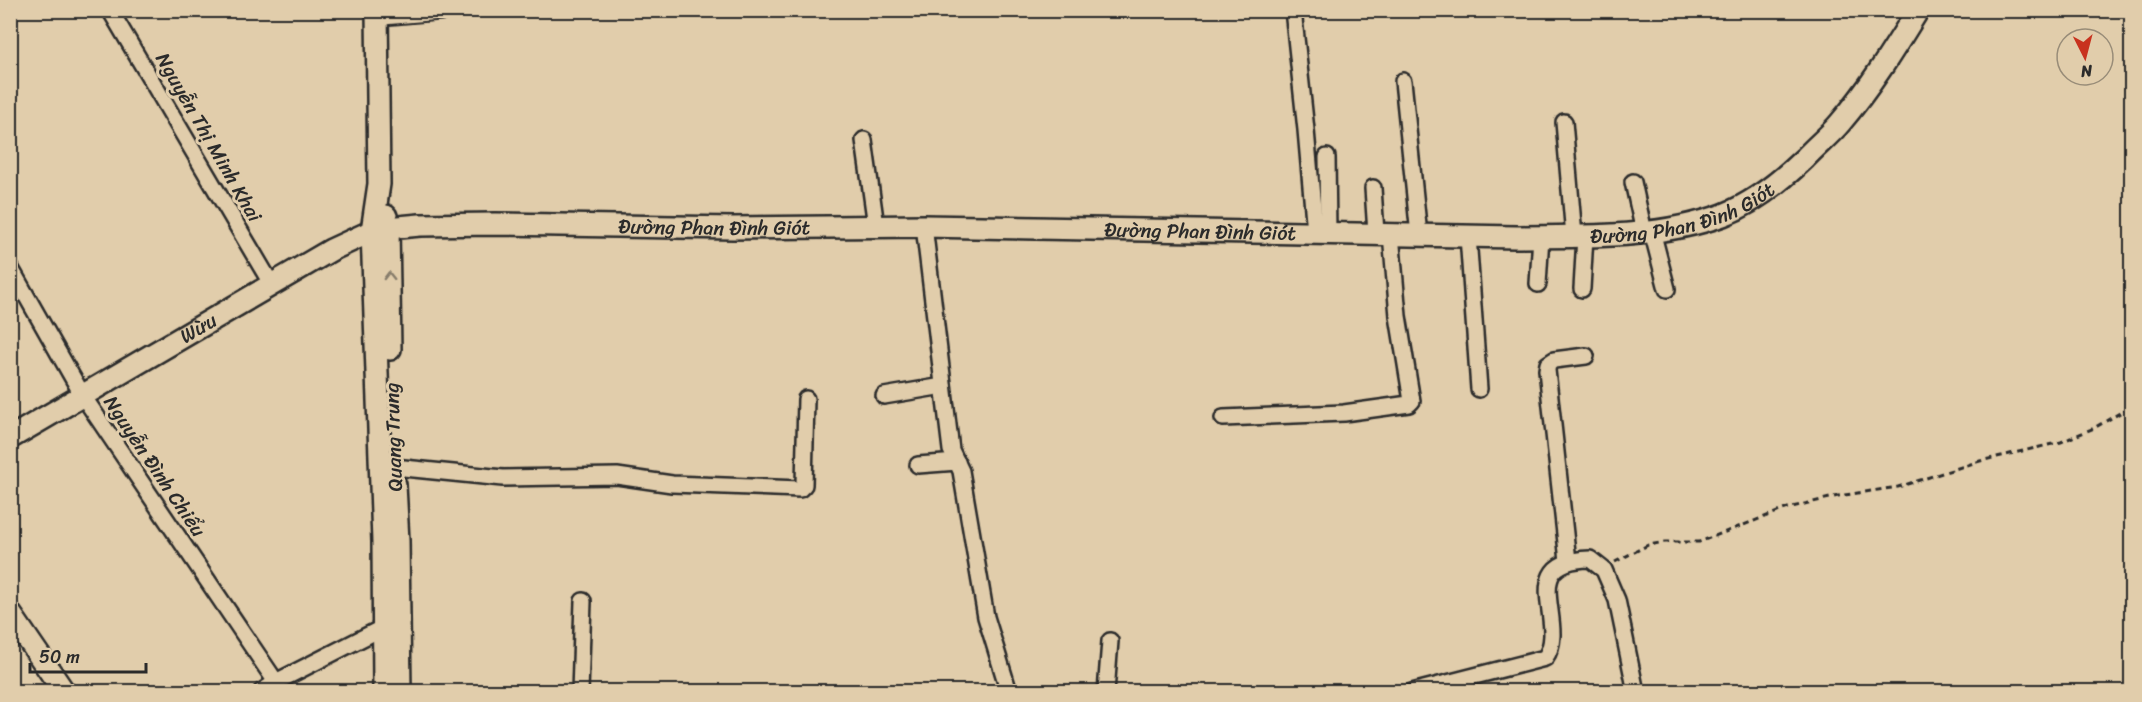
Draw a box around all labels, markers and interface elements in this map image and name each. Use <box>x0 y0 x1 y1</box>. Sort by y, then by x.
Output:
north arrow <box>2055 27 2115 87</box>
street label: Nguyễn Thị Minh Khai <box>146 46 272 229</box>
text: N <box>2079 56 2095 87</box>
street label: Đường Phan Đình Giót <box>1590 173 1783 254</box>
street label: Đường Phan Đình Giót <box>618 209 811 246</box>
street label: Đường Phan Đình Giót <box>1104 212 1297 251</box>
one-way arrow <box>383 272 395 281</box>
street label: Wừu <box>173 303 224 353</box>
street label: Quang Trung <box>374 382 413 492</box>
street label: Nguyễn Đình Chiểu <box>94 388 215 545</box>
scale bar <box>30 636 146 674</box>
text: 50 m <box>39 641 80 673</box>

